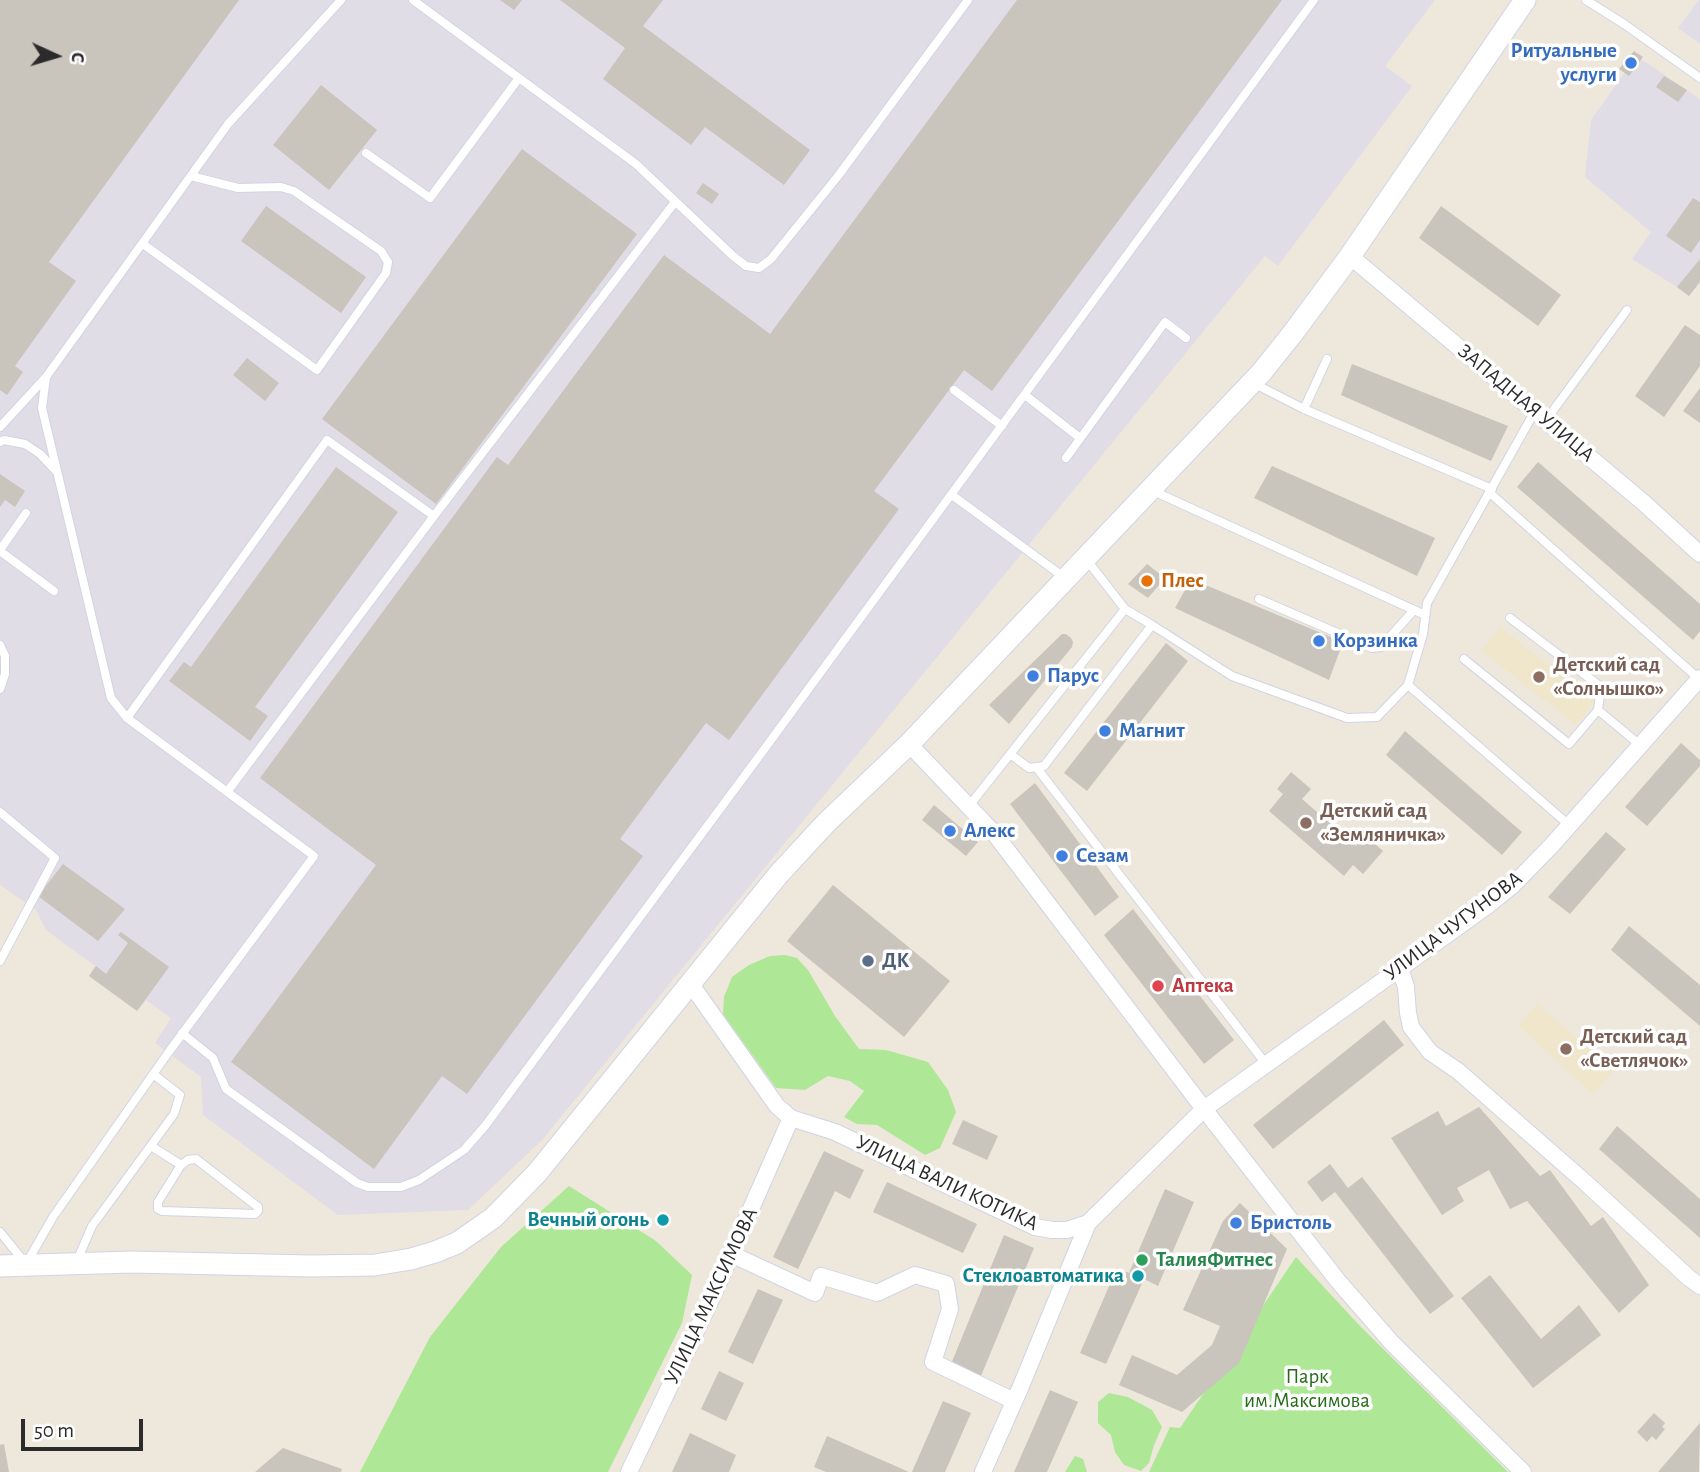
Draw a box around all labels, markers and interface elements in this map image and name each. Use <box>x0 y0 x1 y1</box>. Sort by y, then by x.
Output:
north arrow <box>21 21 91 91</box>
place label: Ритуальные услуги <box>1511 38 1617 88</box>
text: С <box>68 52 87 63</box>
marker: Ритуальные услуги <box>1623 55 1639 71</box>
street label: ЗАПАДНАЯ УЛИЦА <box>1452 338 1600 468</box>
place label: Плес <box>1161 568 1204 594</box>
marker: Плес <box>1139 573 1155 589</box>
place label: Корзинка <box>1333 628 1418 654</box>
marker: Корзинка <box>1311 633 1327 649</box>
place label: Детский сад «Солнышко» <box>1553 652 1664 702</box>
place label: Парус <box>1047 663 1099 689</box>
marker: Парус <box>1025 668 1041 684</box>
marker: Детский сад «Солнышко» <box>1531 669 1547 685</box>
place label: Магнит <box>1119 718 1185 744</box>
marker: Магнит <box>1097 723 1113 739</box>
place label: Детский сад «Земляничка» <box>1320 798 1446 848</box>
marker: Детский сад «Земляничка» <box>1298 815 1314 831</box>
place label: Алекс <box>964 818 1016 844</box>
marker: Алекс <box>942 823 958 839</box>
place label: Сезам <box>1076 843 1129 869</box>
marker: Сезам <box>1054 848 1070 864</box>
street label: УЛИЦА ЧУГУНОВА <box>1379 866 1527 986</box>
place label: ДК <box>882 948 909 974</box>
marker: ДК <box>860 953 876 969</box>
place label: Аптека <box>1172 973 1234 999</box>
marker: Аптека <box>1150 978 1166 994</box>
place label: Детский сад «Светлячок» <box>1580 1024 1688 1074</box>
marker: Детский сад «Светлячок» <box>1558 1041 1574 1057</box>
street label: УЛИЦА ВАЛИ КОТИКА <box>852 1130 1042 1236</box>
street label: УЛИЦА МАКСИМОВА <box>659 1203 763 1389</box>
place label: Вечный огонь <box>527 1207 649 1233</box>
place label: Бристоль <box>1250 1210 1332 1236</box>
marker: Вечный огонь <box>655 1212 671 1228</box>
marker: Бристоль <box>1228 1215 1244 1231</box>
place label: ТалияФитнес <box>1156 1247 1273 1273</box>
marker: ТалияФитнес <box>1134 1252 1150 1268</box>
place label: Стеклоавтоматика <box>962 1263 1124 1289</box>
marker: Стеклоавтоматика <box>1130 1268 1146 1284</box>
park label: Парк им.Максимова <box>1244 1364 1370 1414</box>
scale bar <box>24 1406 147 1450</box>
text: 50 m <box>34 1420 74 1441</box>

